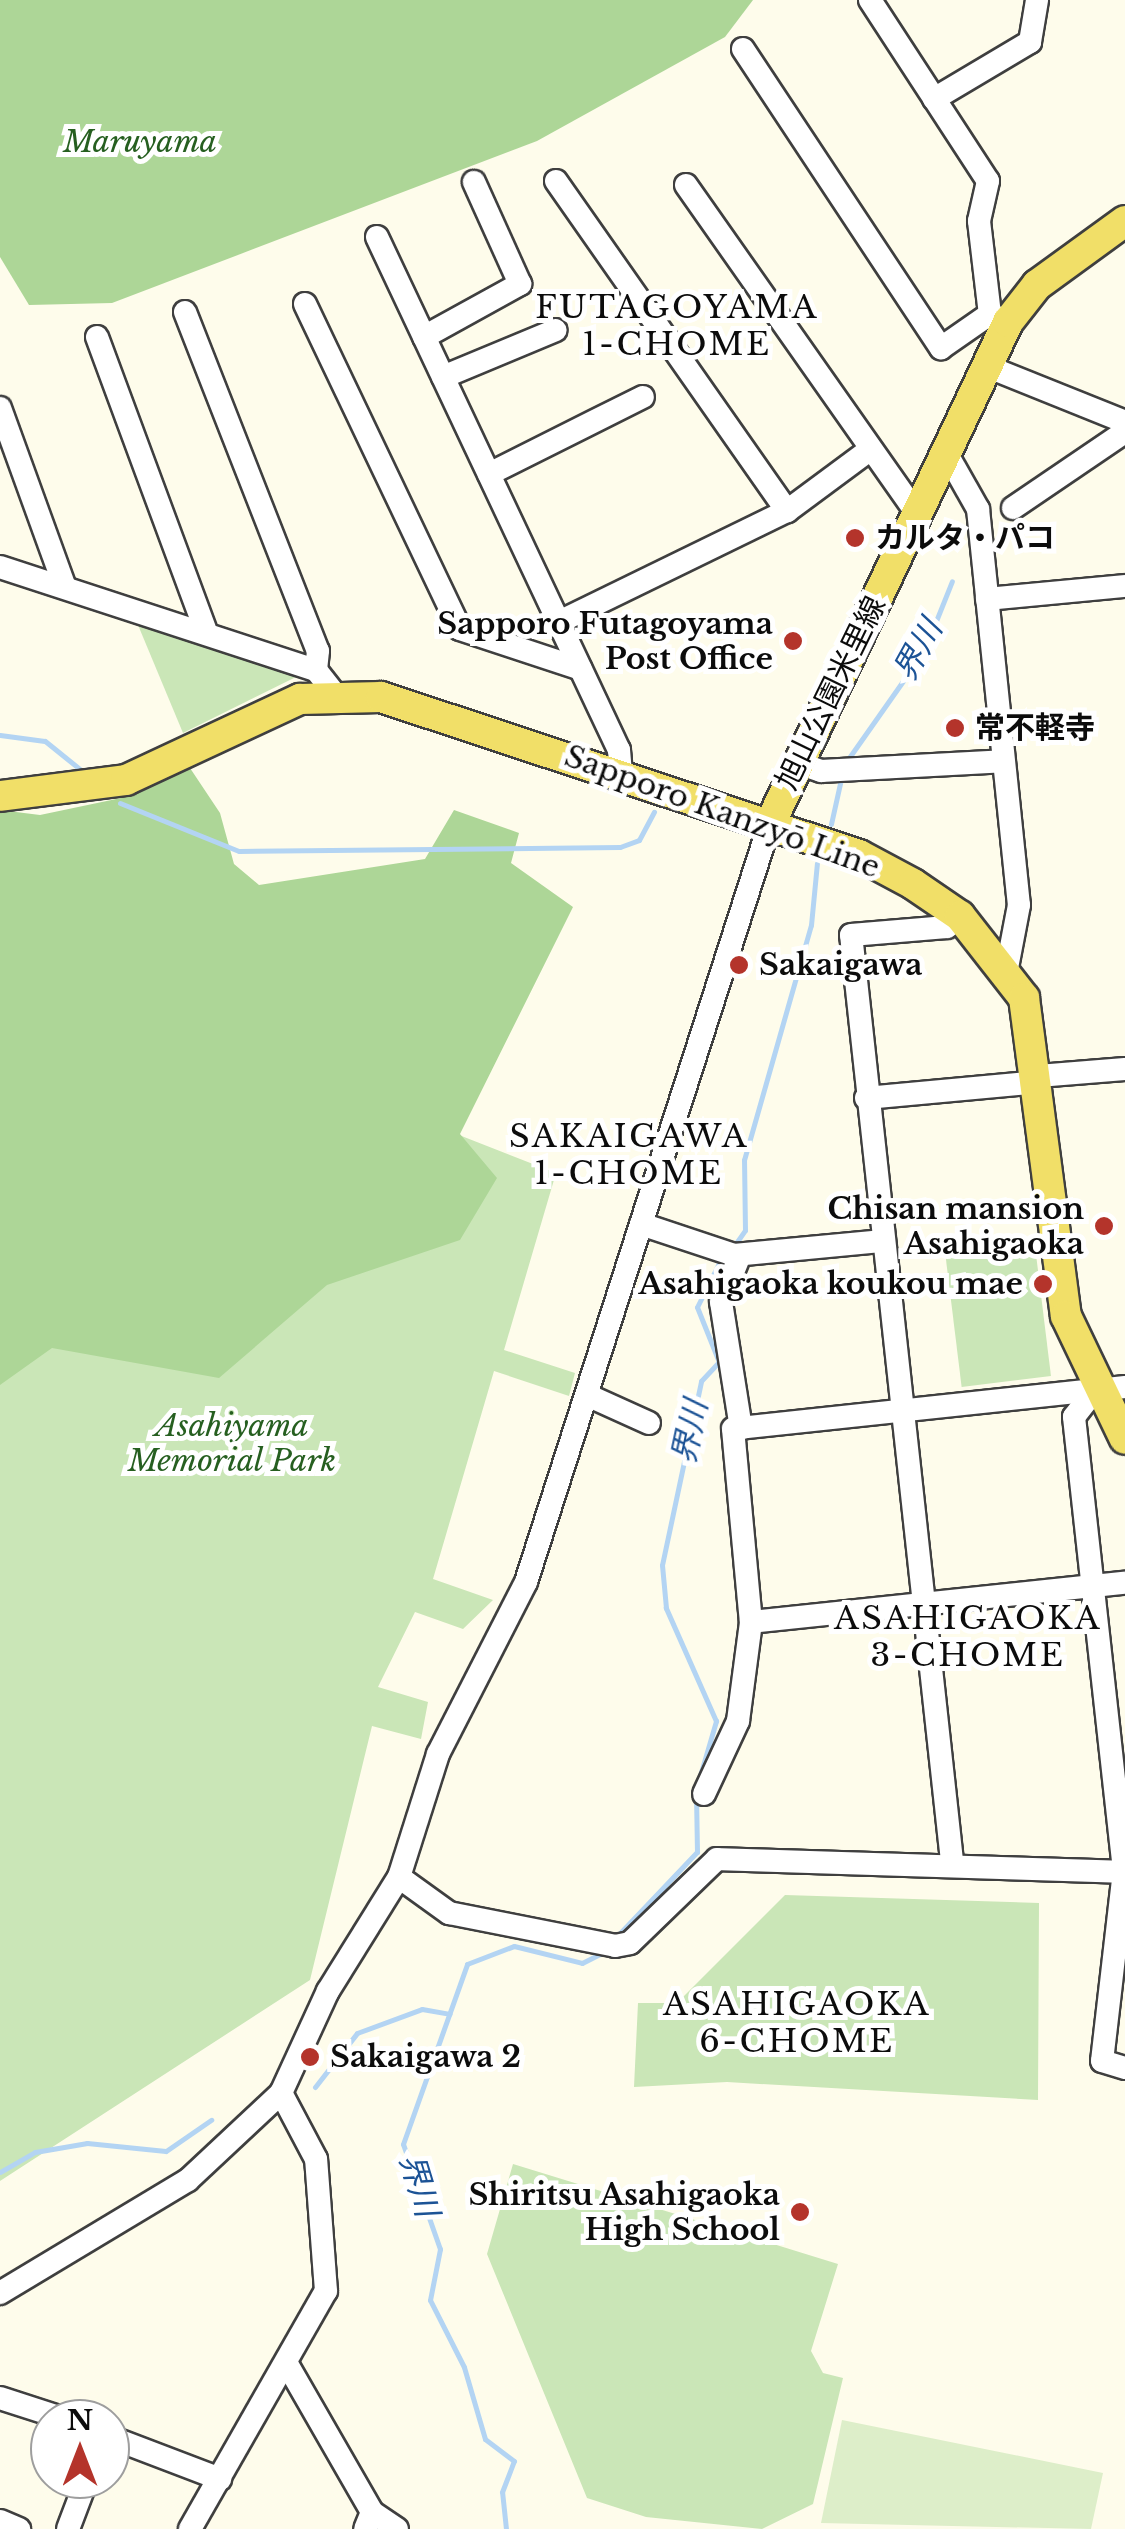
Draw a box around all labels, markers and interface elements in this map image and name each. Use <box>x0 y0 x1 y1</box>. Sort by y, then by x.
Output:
park label: Maruyama <box>63 124 217 160</box>
district label: FUTAGOYAMA 1-CHOME <box>535 289 819 364</box>
place label: カルタ・パコ <box>875 520 1055 556</box>
marker: カルタ・パコ <box>844 527 866 549</box>
street label: 旭山公園米里線 <box>769 591 893 795</box>
place label: Sapporo Futagoyama Post Office <box>437 606 773 676</box>
water label: 界川 <box>886 613 950 687</box>
marker: Sapporo Futagoyama Post Office <box>782 630 804 652</box>
place label: 常不軽寺 <box>975 710 1095 746</box>
marker: 常不軽寺 <box>944 717 966 739</box>
street label: Sapporo Kanzyō Line <box>560 738 884 886</box>
place label: Sakaigawa <box>759 947 922 983</box>
marker: Sakaigawa <box>728 954 750 976</box>
district label: SAKAIGAWA 1-CHOME <box>509 1118 749 1193</box>
place label: Chisan mansion Asahigaoka <box>827 1191 1084 1262</box>
marker: Chisan mansion Asahigaoka <box>1093 1215 1115 1237</box>
place label: Asahigaoka koukou mae <box>638 1266 1023 1302</box>
marker: Asahigaoka koukou mae <box>1032 1273 1054 1295</box>
water label: 界川 <box>665 1397 715 1467</box>
park label: Asahiyama Memorial Park <box>127 1408 337 1478</box>
district label: ASAHIGAOKA 3-CHOME <box>834 1600 1102 1675</box>
district label: ASAHIGAOKA 6-CHOME <box>663 1986 931 2061</box>
place label: Sakaigawa 2 <box>330 2039 521 2075</box>
marker: Sakaigawa 2 <box>299 2046 321 2068</box>
water label: 界川 <box>391 2149 447 2221</box>
place label: Shiritsu Asahigaoka High School <box>467 2177 780 2248</box>
marker: Shiritsu Asahigaoka High School <box>789 2201 811 2223</box>
north arrow <box>30 2399 130 2499</box>
text: N <box>67 2403 93 2438</box>

